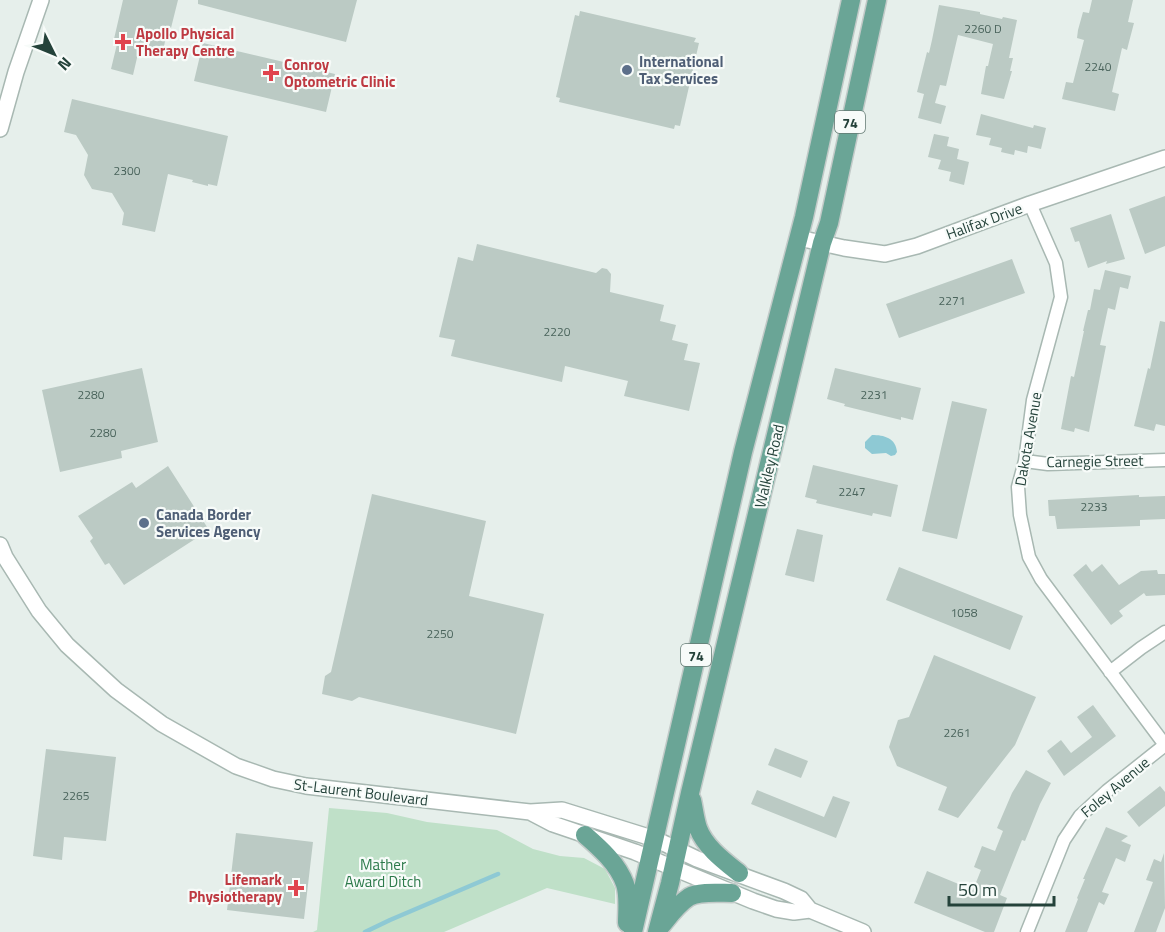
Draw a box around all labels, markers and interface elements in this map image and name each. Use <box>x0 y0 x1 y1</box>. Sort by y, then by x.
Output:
house number: 2260 D <box>964 19 1002 38</box>
place label: Apollo Physical Therapy Centre <box>136 22 235 62</box>
north arrow <box>24 24 84 84</box>
marker: Apollo Physical Therapy Centre <box>114 33 132 51</box>
place label: International Tax Services <box>639 50 724 90</box>
text: N <box>52 52 78 76</box>
place label: Conroy Optometric Clinic <box>284 53 396 93</box>
house number: 2240 <box>1085 57 1112 76</box>
marker: International Tax Services <box>620 63 634 77</box>
marker: Conroy Optometric Clinic <box>262 64 280 82</box>
road number: 74 <box>835 111 865 133</box>
house number: 2300 <box>114 161 141 180</box>
street label: Halifax Drive <box>943 197 1025 245</box>
house number: 2271 <box>939 291 965 310</box>
house number: 2220 <box>544 322 571 341</box>
house number: 2280 <box>78 385 105 404</box>
house number: 2231 <box>861 385 887 404</box>
street label: Dakota Avenue <box>1008 390 1048 488</box>
street label: Walkley Road <box>748 422 790 510</box>
house number: 2280 <box>90 423 117 442</box>
street label: Carnegie Street <box>1046 449 1144 473</box>
house number: 2247 <box>839 482 865 501</box>
house number: 2233 <box>1081 497 1107 516</box>
place label: Canada Border Services Agency <box>156 503 261 543</box>
marker: Canada Border Services Agency <box>137 516 151 530</box>
house number: 1058 <box>951 603 978 622</box>
house number: 2250 <box>427 624 454 643</box>
road number: 74 <box>681 644 711 666</box>
house number: 2261 <box>944 723 970 742</box>
street label: Foley Avenue <box>1075 751 1155 823</box>
street label: St-Laurent Boulevard <box>293 772 429 812</box>
house number: 2265 <box>63 786 90 805</box>
park label: Mather Award Ditch <box>345 853 421 893</box>
place label: Lifemark Physiotherapy <box>188 868 282 908</box>
scale bar <box>949 869 1054 907</box>
text: 50 m <box>958 876 997 903</box>
marker: Lifemark Physiotherapy <box>287 879 305 897</box>

